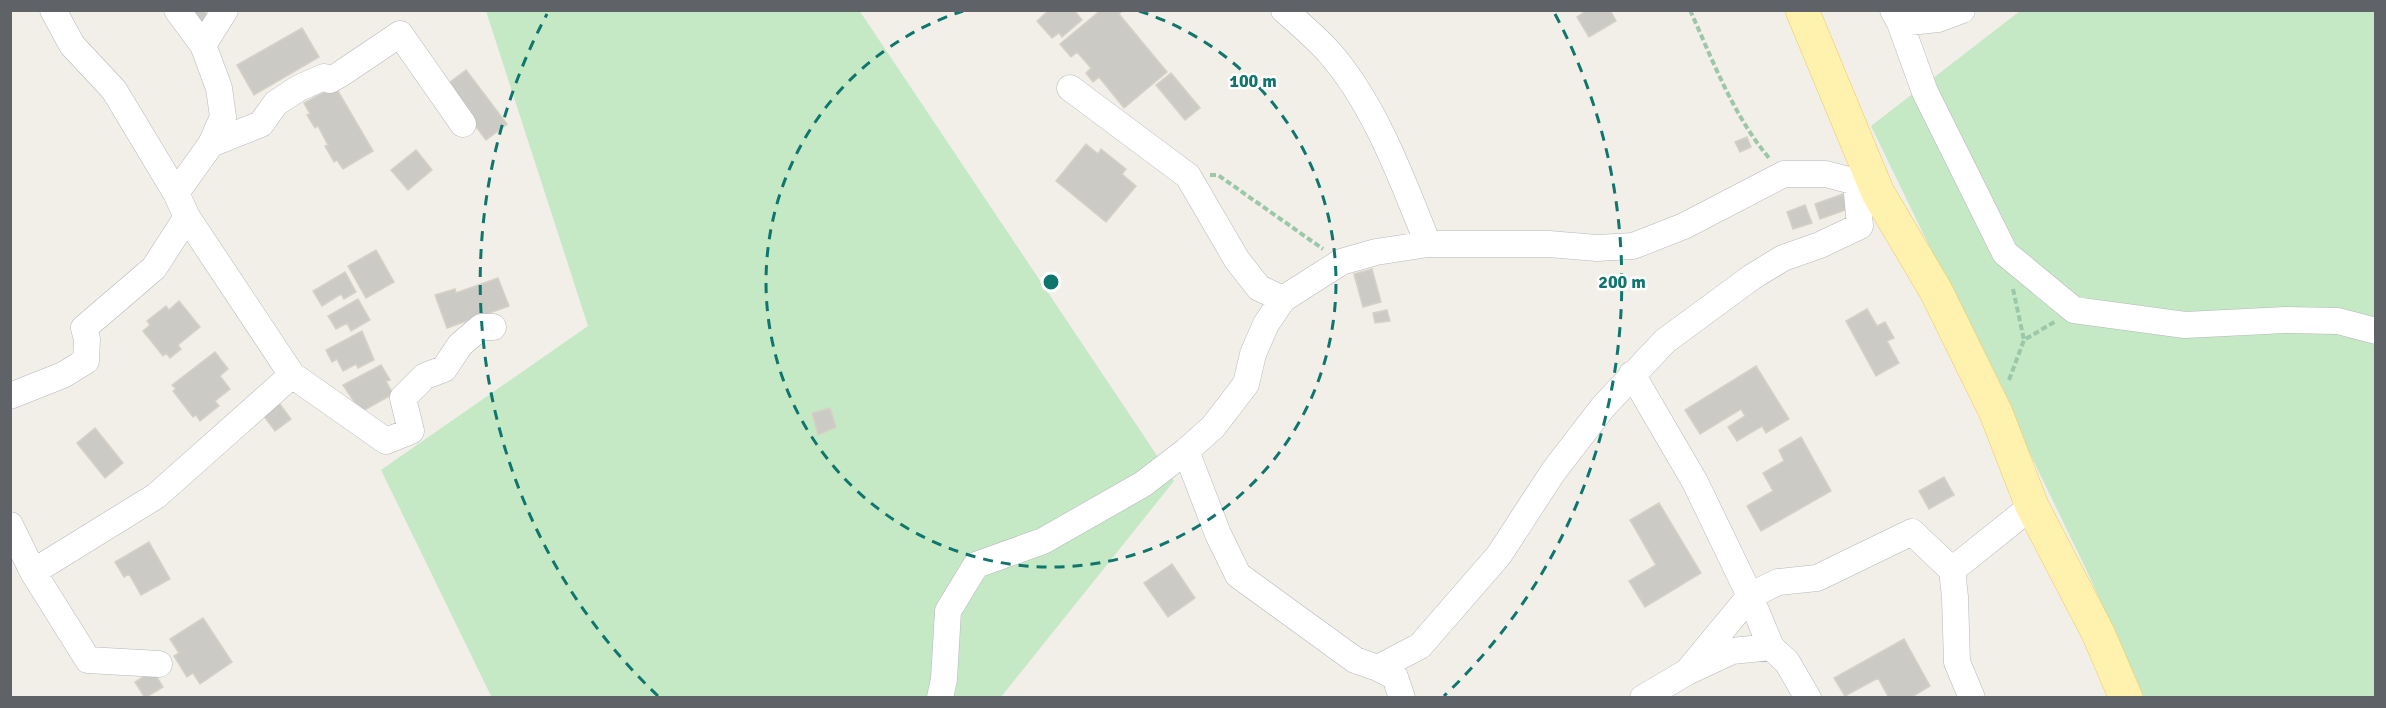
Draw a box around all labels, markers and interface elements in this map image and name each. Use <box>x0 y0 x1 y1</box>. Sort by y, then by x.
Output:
text: 100 m <box>1229 70 1277 92</box>
text: 200 m <box>1598 271 1646 293</box>
centre of rings <box>1041 272 1061 292</box>

